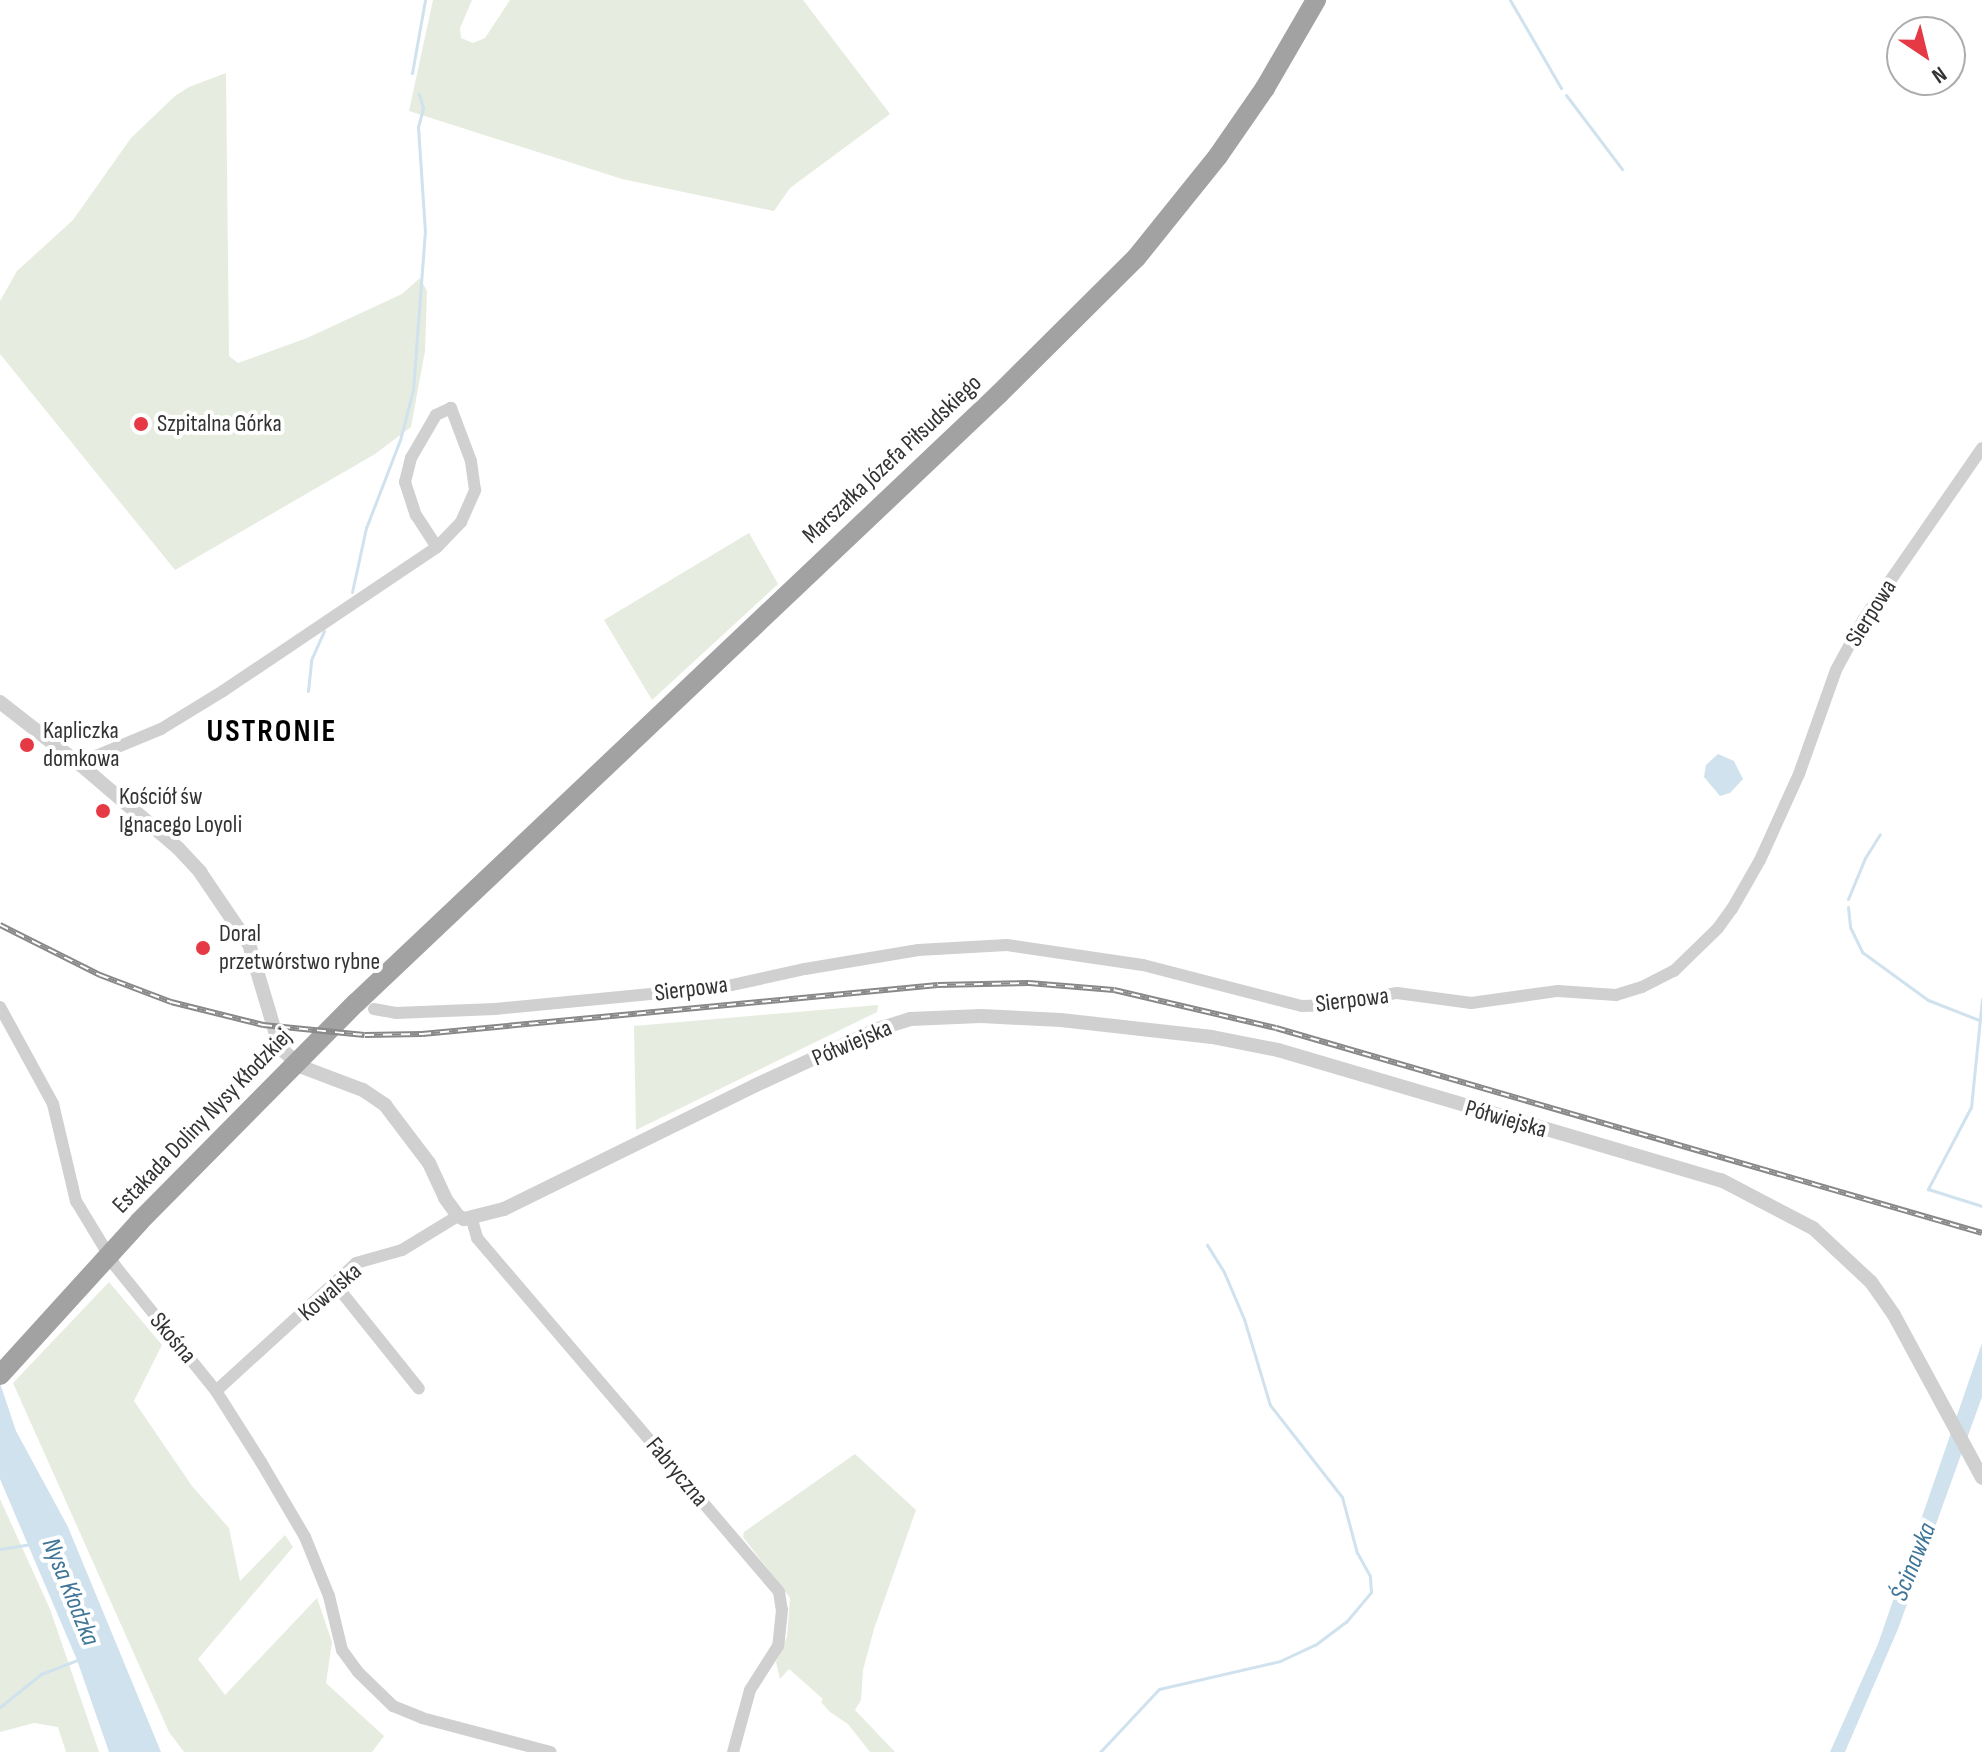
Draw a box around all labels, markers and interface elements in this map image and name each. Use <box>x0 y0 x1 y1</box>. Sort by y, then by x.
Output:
north arrow <box>1886 16 1966 96</box>
text: N <box>1926 60 1951 89</box>
street label: Marszałka Józefa Piłsudskiego <box>796 369 988 549</box>
place label: Szpitalna Górka <box>157 410 282 438</box>
marker: Szpitalna Górka <box>132 415 150 433</box>
street label: Sierpowa <box>1839 574 1903 652</box>
district label: USTRONIE <box>207 713 337 751</box>
place label: Kapliczka domkowa <box>43 717 119 773</box>
marker: Kapliczka domkowa <box>18 736 36 754</box>
place label: Kościół św Ignacego Loyoli <box>119 783 242 839</box>
marker: Kościół św Ignacego Loyoli <box>94 802 112 820</box>
place label: Doral przetwórstwo rybne <box>219 920 380 976</box>
marker: Doral przetwórstwo rybne <box>194 939 212 957</box>
street label: Sierpowa <box>653 970 729 1008</box>
street label: Sierpowa <box>1314 981 1390 1019</box>
street label: Półwiejska <box>808 1013 896 1073</box>
street label: Estakada Doliny Nysy Kłodzkiej <box>106 1023 298 1219</box>
street label: Półwiejska <box>1462 1094 1550 1144</box>
street label: Kowalska <box>293 1257 367 1327</box>
street label: Skośna <box>144 1307 202 1369</box>
street label: Fabryczna <box>640 1431 714 1513</box>
water label: Ścinawka <box>1884 1518 1944 1606</box>
water label: Nysa Kłodzka <box>34 1534 106 1650</box>

